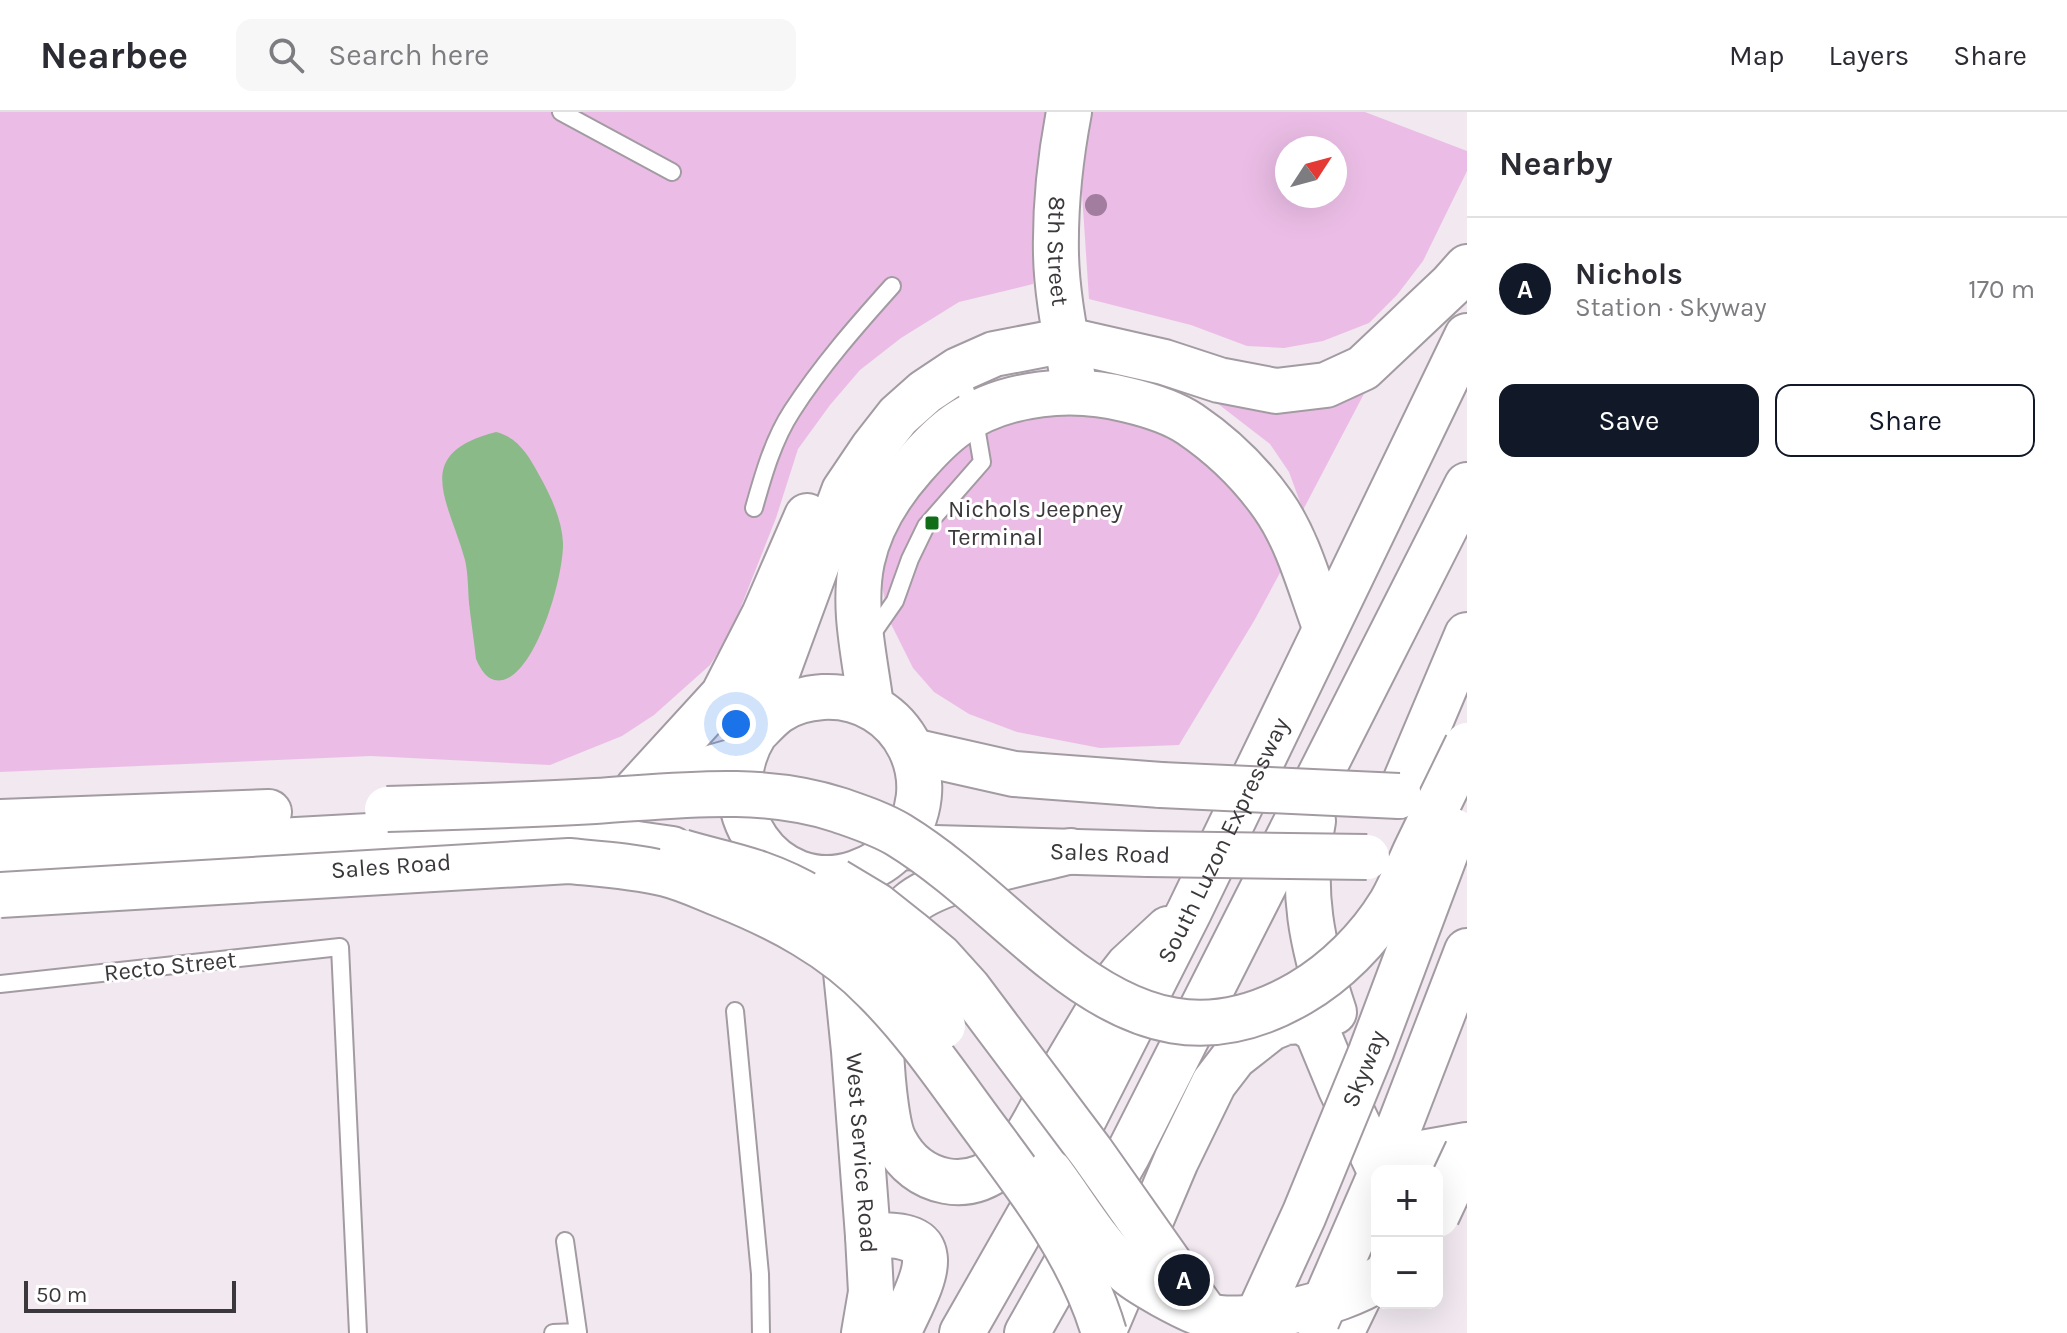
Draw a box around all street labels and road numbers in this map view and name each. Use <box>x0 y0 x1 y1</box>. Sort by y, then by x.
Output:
street label: 8th Street <box>1042 195 1074 308</box>
street label: South Luzon Expressway <box>1151 713 1295 968</box>
street label: Sales Road <box>1049 837 1171 869</box>
street label: Sales Road <box>330 848 452 884</box>
street label: Recto Street <box>102 945 238 987</box>
street label: Skyway <box>1336 1026 1392 1111</box>
street label: West Service Road <box>840 1052 883 1254</box>

